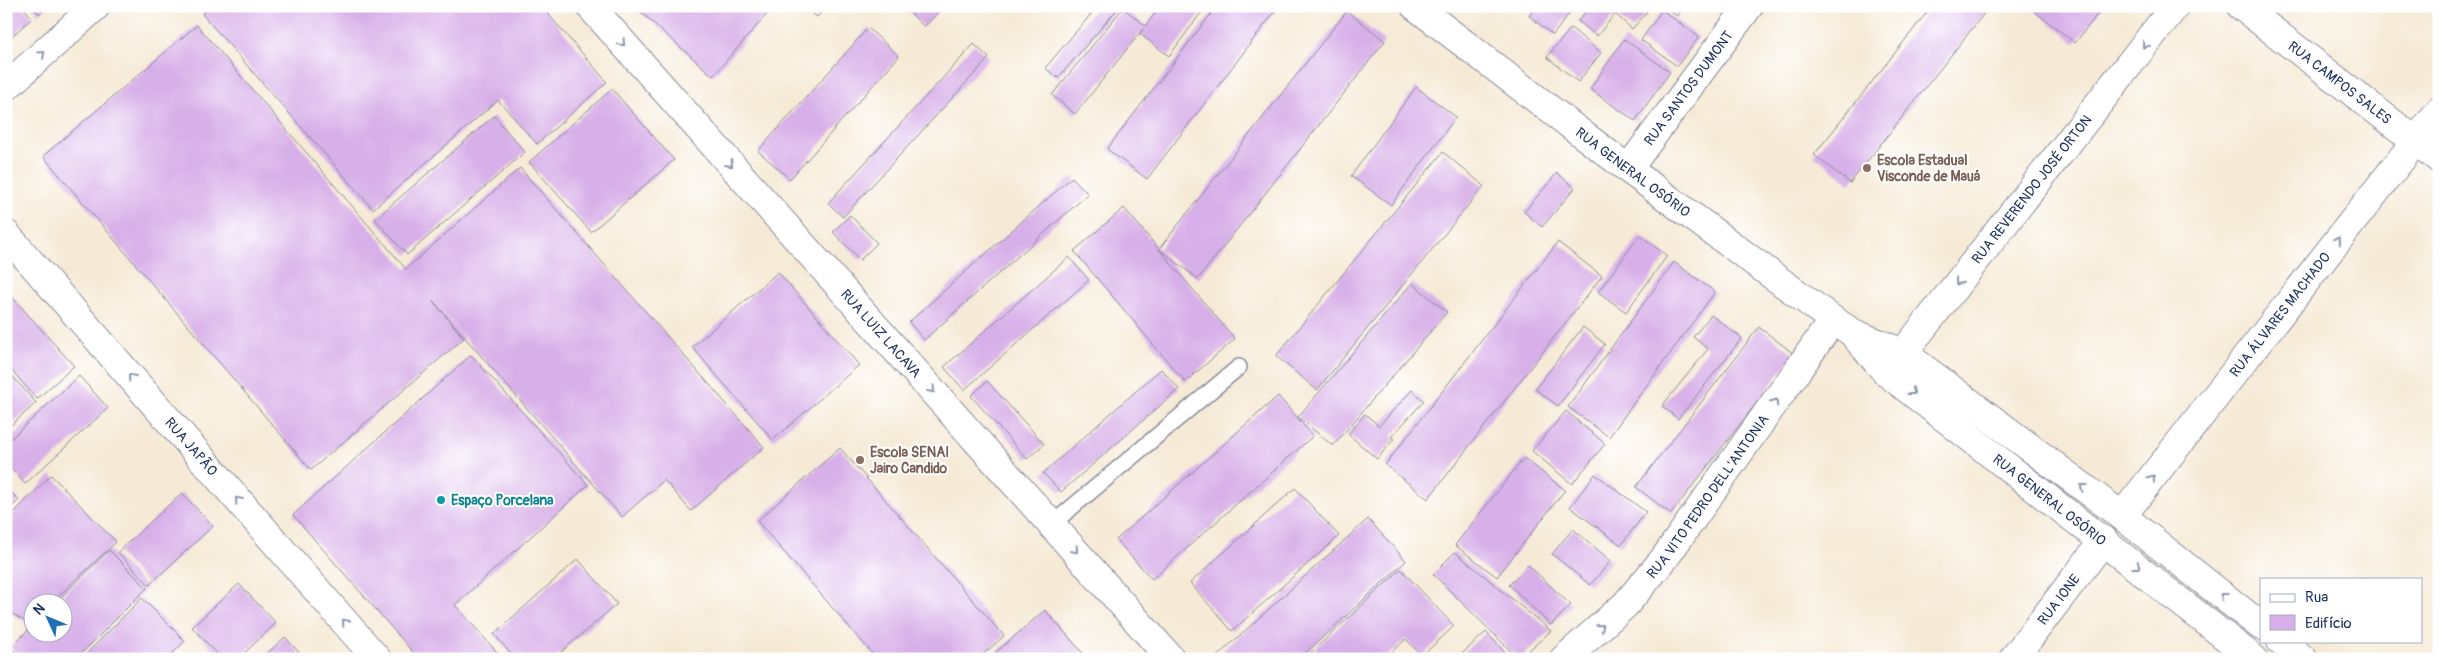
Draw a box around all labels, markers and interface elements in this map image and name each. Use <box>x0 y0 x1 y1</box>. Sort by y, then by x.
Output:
street label: RUA SANTOS DUMONT <box>1640 27 1736 149</box>
one-way arrow <box>616 37 625 46</box>
street label: RUA CAMPOS SALES <box>2285 37 2395 128</box>
one-way arrow <box>2141 39 2150 48</box>
one-way arrow <box>37 51 46 60</box>
street label: RUA REVERENDO JOSÉ ORTON <box>1968 111 2095 267</box>
street label: RUA GENERAL OSÓRIO <box>1572 124 1694 220</box>
place label: Escola Estadual Visconde de Mauá <box>1877 152 1981 185</box>
one-way arrow <box>725 158 734 167</box>
marker: Escola Estadual Visconde de Mauá <box>1861 162 1873 174</box>
one-way arrow <box>2333 236 2342 245</box>
street label: RUA ÁLVARES MACHADO <box>2226 249 2334 380</box>
one-way arrow <box>1955 277 1964 286</box>
street label: RUA LUIZ LACAVA <box>837 286 925 381</box>
one-way arrow <box>128 374 137 383</box>
one-way arrow <box>926 384 935 393</box>
one-way arrow <box>1906 386 1915 394</box>
one-way arrow <box>1769 398 1778 408</box>
street label: RUA VITO PEDRO DELL'ANTONIA <box>1643 411 1772 582</box>
street label: RUA JAPÃO <box>162 414 221 479</box>
place label: Escola SENAI Jairo Candido <box>870 444 949 477</box>
street label: RUA GENERAL OSÓRIO <box>1990 450 2110 549</box>
marker: Escola SENAI Jairo Candido <box>854 454 866 466</box>
one-way arrow <box>2146 475 2154 484</box>
one-way arrow <box>2079 484 2089 493</box>
place label: Espaço Porcelana <box>451 492 554 509</box>
marker: Espaço Porcelana <box>435 494 447 506</box>
one-way arrow <box>235 496 244 505</box>
one-way arrow <box>1069 545 1078 554</box>
one-way arrow <box>2131 561 2140 569</box>
street label: RUA IONE <box>2034 571 2083 628</box>
legend <box>2260 578 2422 642</box>
text: Rua <box>2305 588 2328 607</box>
north arrow <box>22 592 72 642</box>
one-way arrow <box>2220 593 2229 601</box>
text: N <box>30 600 48 619</box>
text: Edifício <box>2305 614 2351 633</box>
one-way arrow <box>342 619 351 628</box>
one-way arrow <box>1595 623 1604 632</box>

